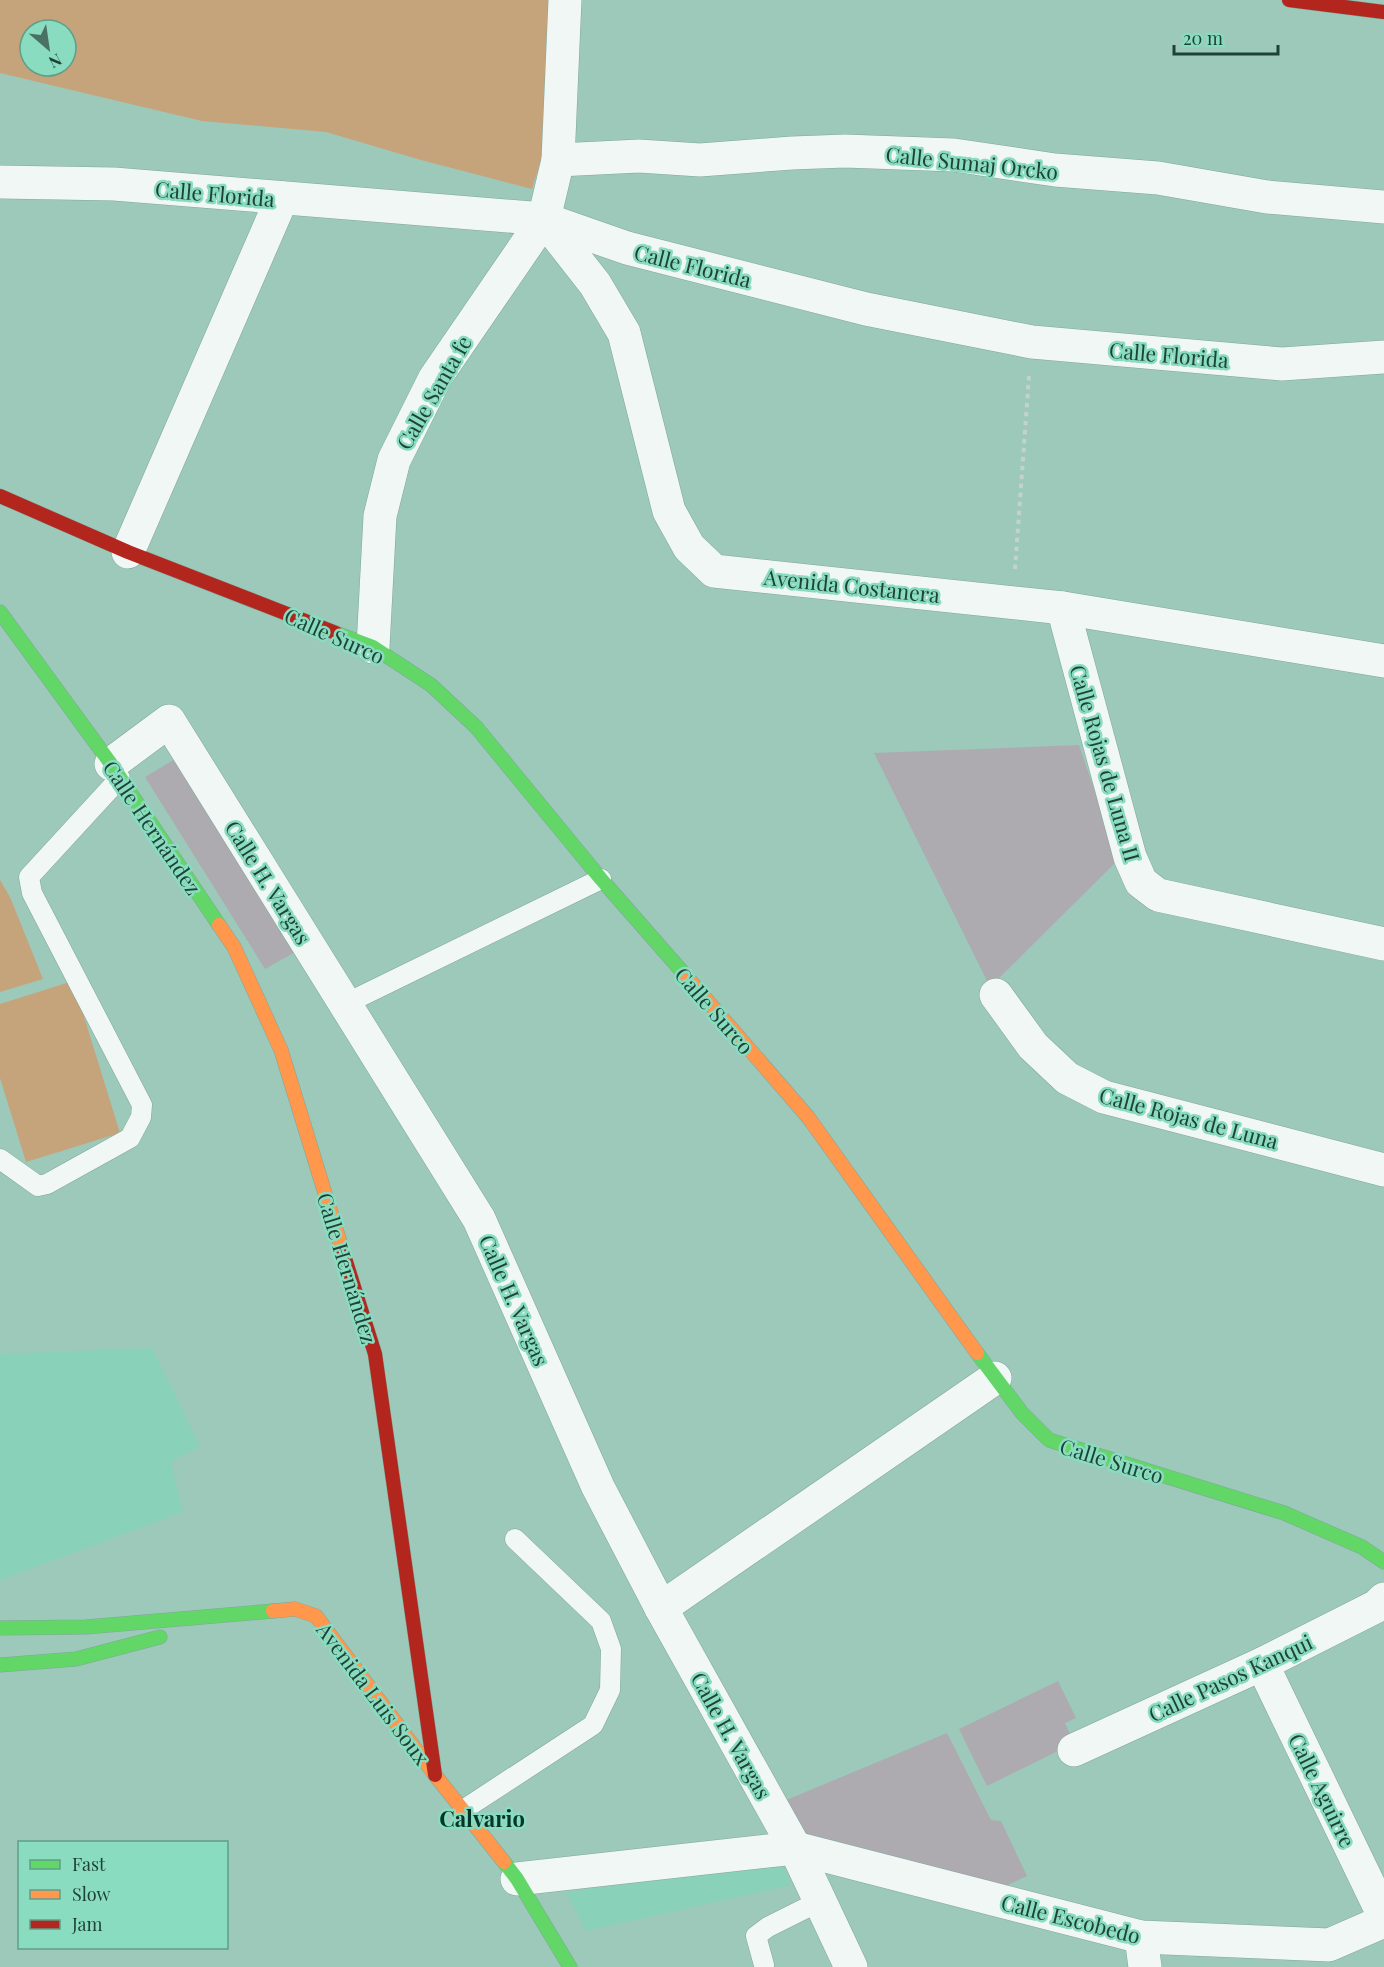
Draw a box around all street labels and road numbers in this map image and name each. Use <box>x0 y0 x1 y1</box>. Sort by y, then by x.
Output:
street label: Calle Sumaj Orcko <box>884 139 1060 185</box>
street label: Calle Florida <box>154 174 276 212</box>
street label: Calle Florida <box>631 237 755 293</box>
street label: Calle Santa fe <box>389 330 477 454</box>
street label: Calle Florida <box>1108 335 1230 373</box>
street label: Avenida Costanera <box>762 562 942 608</box>
street label: Calle Surco <box>281 601 389 669</box>
street label: Calle Rojas de Luna II <box>1065 661 1147 865</box>
street label: Calle Hernández <box>98 754 208 900</box>
street label: Calle H. Vargas <box>220 815 318 949</box>
street label: Calle Surco <box>669 961 761 1059</box>
street label: Calle Rojas de Luna <box>1097 1080 1282 1154</box>
street label: Calle Hernández <box>312 1189 384 1347</box>
street label: Calle H. Vargas <box>474 1230 556 1370</box>
street label: Calle Surco <box>1057 1431 1167 1489</box>
street label: Avenida Luis Soux <box>311 1615 437 1770</box>
street label: Calle Pasos Kanqui <box>1144 1627 1316 1727</box>
street label: Calle H. Vargas <box>686 1667 778 1803</box>
street label: Calle Aguirre <box>1283 1728 1363 1852</box>
street label: Calle Escobedo <box>998 1887 1144 1949</box>

